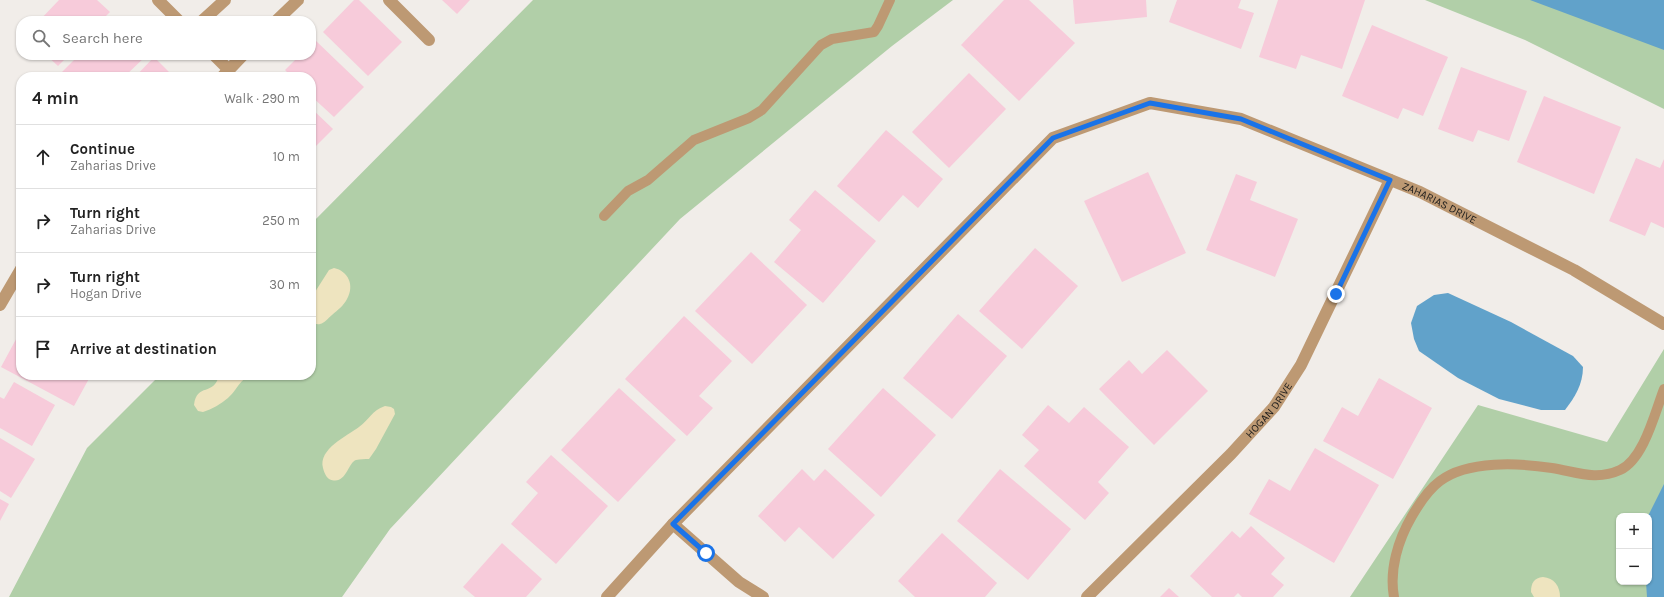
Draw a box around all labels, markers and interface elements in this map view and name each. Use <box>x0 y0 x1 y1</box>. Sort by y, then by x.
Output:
search box <box>16 16 316 60</box>
icon: search <box>30 27 52 49</box>
text: Search here <box>62 29 143 47</box>
text: 4 min <box>32 88 79 108</box>
text: Walk · 290 m <box>224 91 300 106</box>
text: Continue <box>70 140 135 158</box>
icon: ahead <box>32 146 54 168</box>
text: 10 m <box>273 149 300 164</box>
text: Zaharias Drive <box>70 158 156 173</box>
street label: ZAHARIAS DRIVE <box>1400 179 1479 227</box>
text: Turn right <box>70 204 140 222</box>
icon: right <box>32 210 54 232</box>
text: 250 m <box>262 213 300 228</box>
text: Zaharias Drive <box>70 222 156 237</box>
text: Turn right <box>70 268 140 286</box>
icon: right <box>32 274 54 296</box>
text: 30 m <box>269 277 300 292</box>
route end <box>1327 285 1345 303</box>
text: Hogan Drive <box>70 286 142 301</box>
icon: arrive <box>32 338 54 360</box>
text: Arrive at destination <box>70 340 217 358</box>
street label: HOGAN DRIVE <box>1243 380 1295 441</box>
map controls <box>1616 513 1652 585</box>
button: + <box>1616 513 1652 549</box>
route start <box>697 544 715 562</box>
button: − <box>1616 549 1652 585</box>

